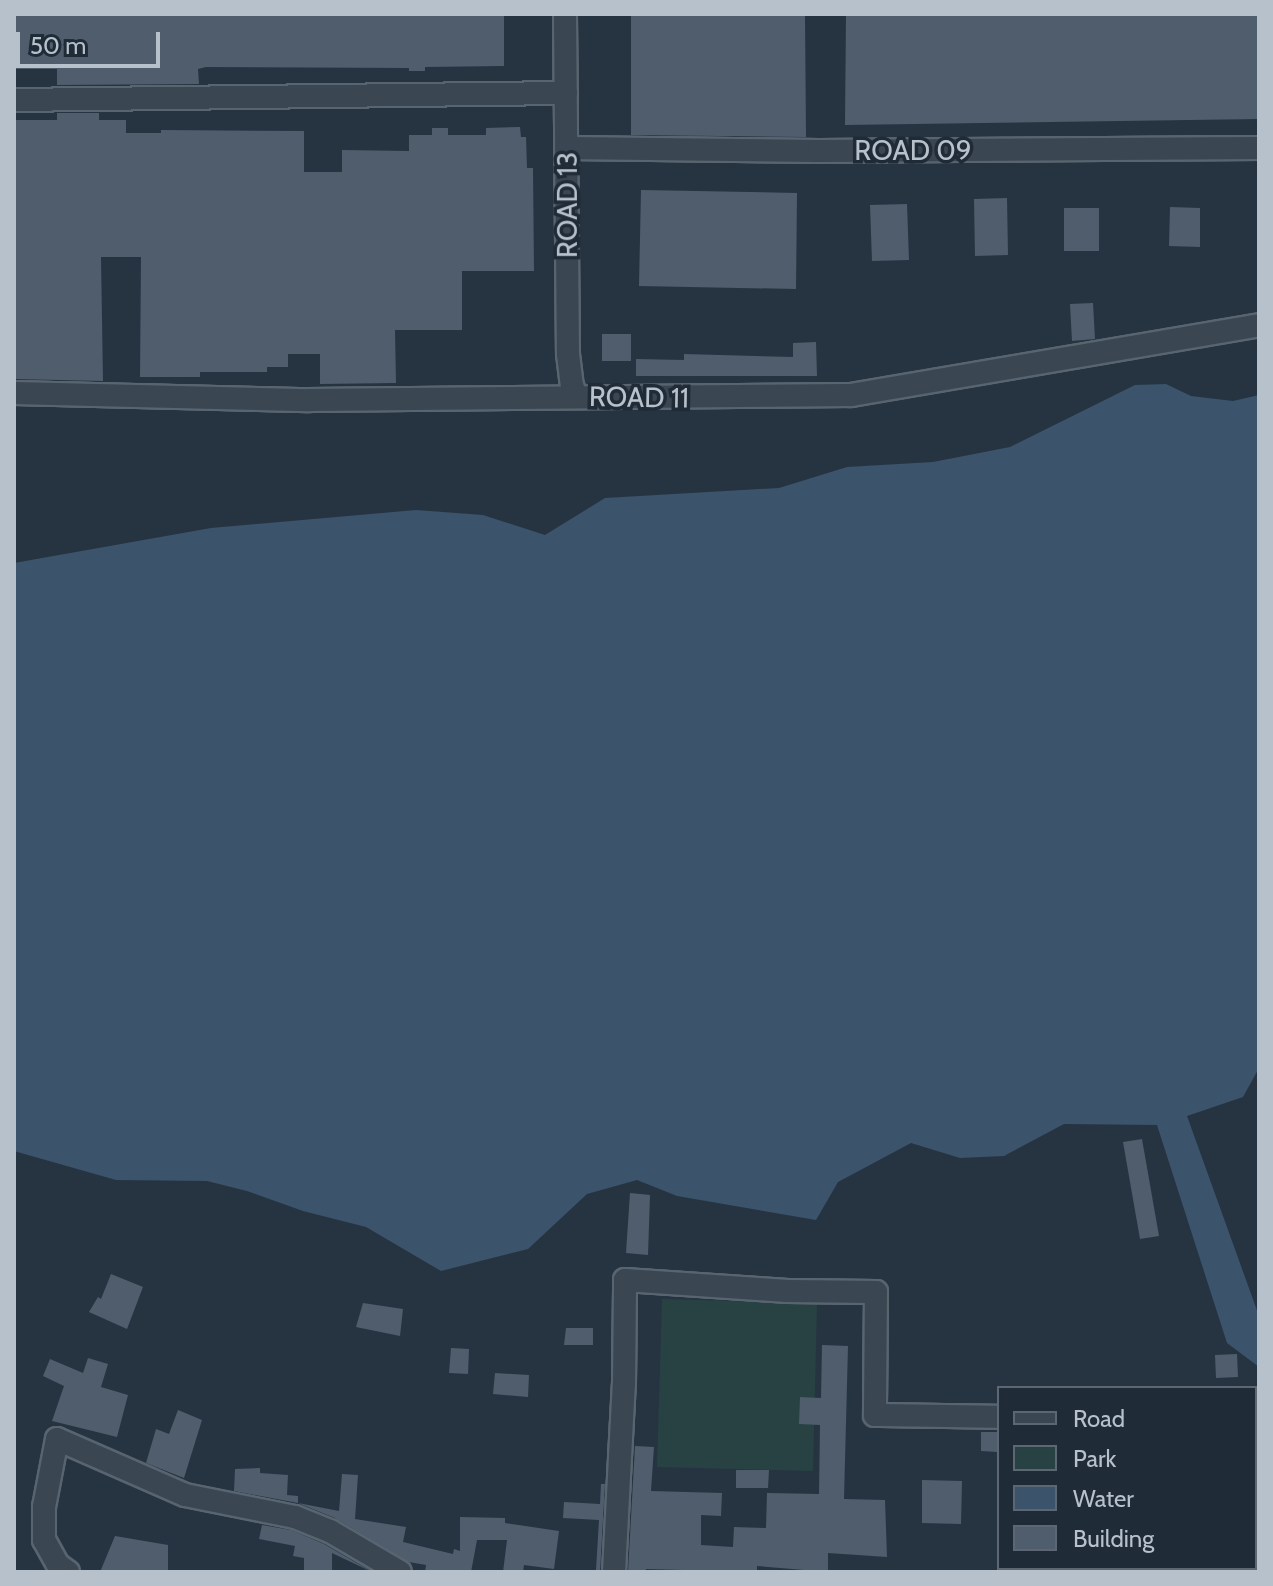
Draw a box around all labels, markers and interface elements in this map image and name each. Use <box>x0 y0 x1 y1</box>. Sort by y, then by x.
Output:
scale bar <box>20 16 164 66</box>
text: 50 m <box>30 31 86 60</box>
street label: ROAD 09 <box>854 133 972 167</box>
street label: ROAD 13 <box>550 152 584 258</box>
street label: ROAD 11 <box>589 379 689 415</box>
legend <box>997 1386 1257 1570</box>
text: Road <box>1073 1404 1125 1433</box>
text: Park <box>1073 1444 1116 1473</box>
text: Water <box>1073 1484 1134 1513</box>
text: Building <box>1073 1524 1154 1553</box>

